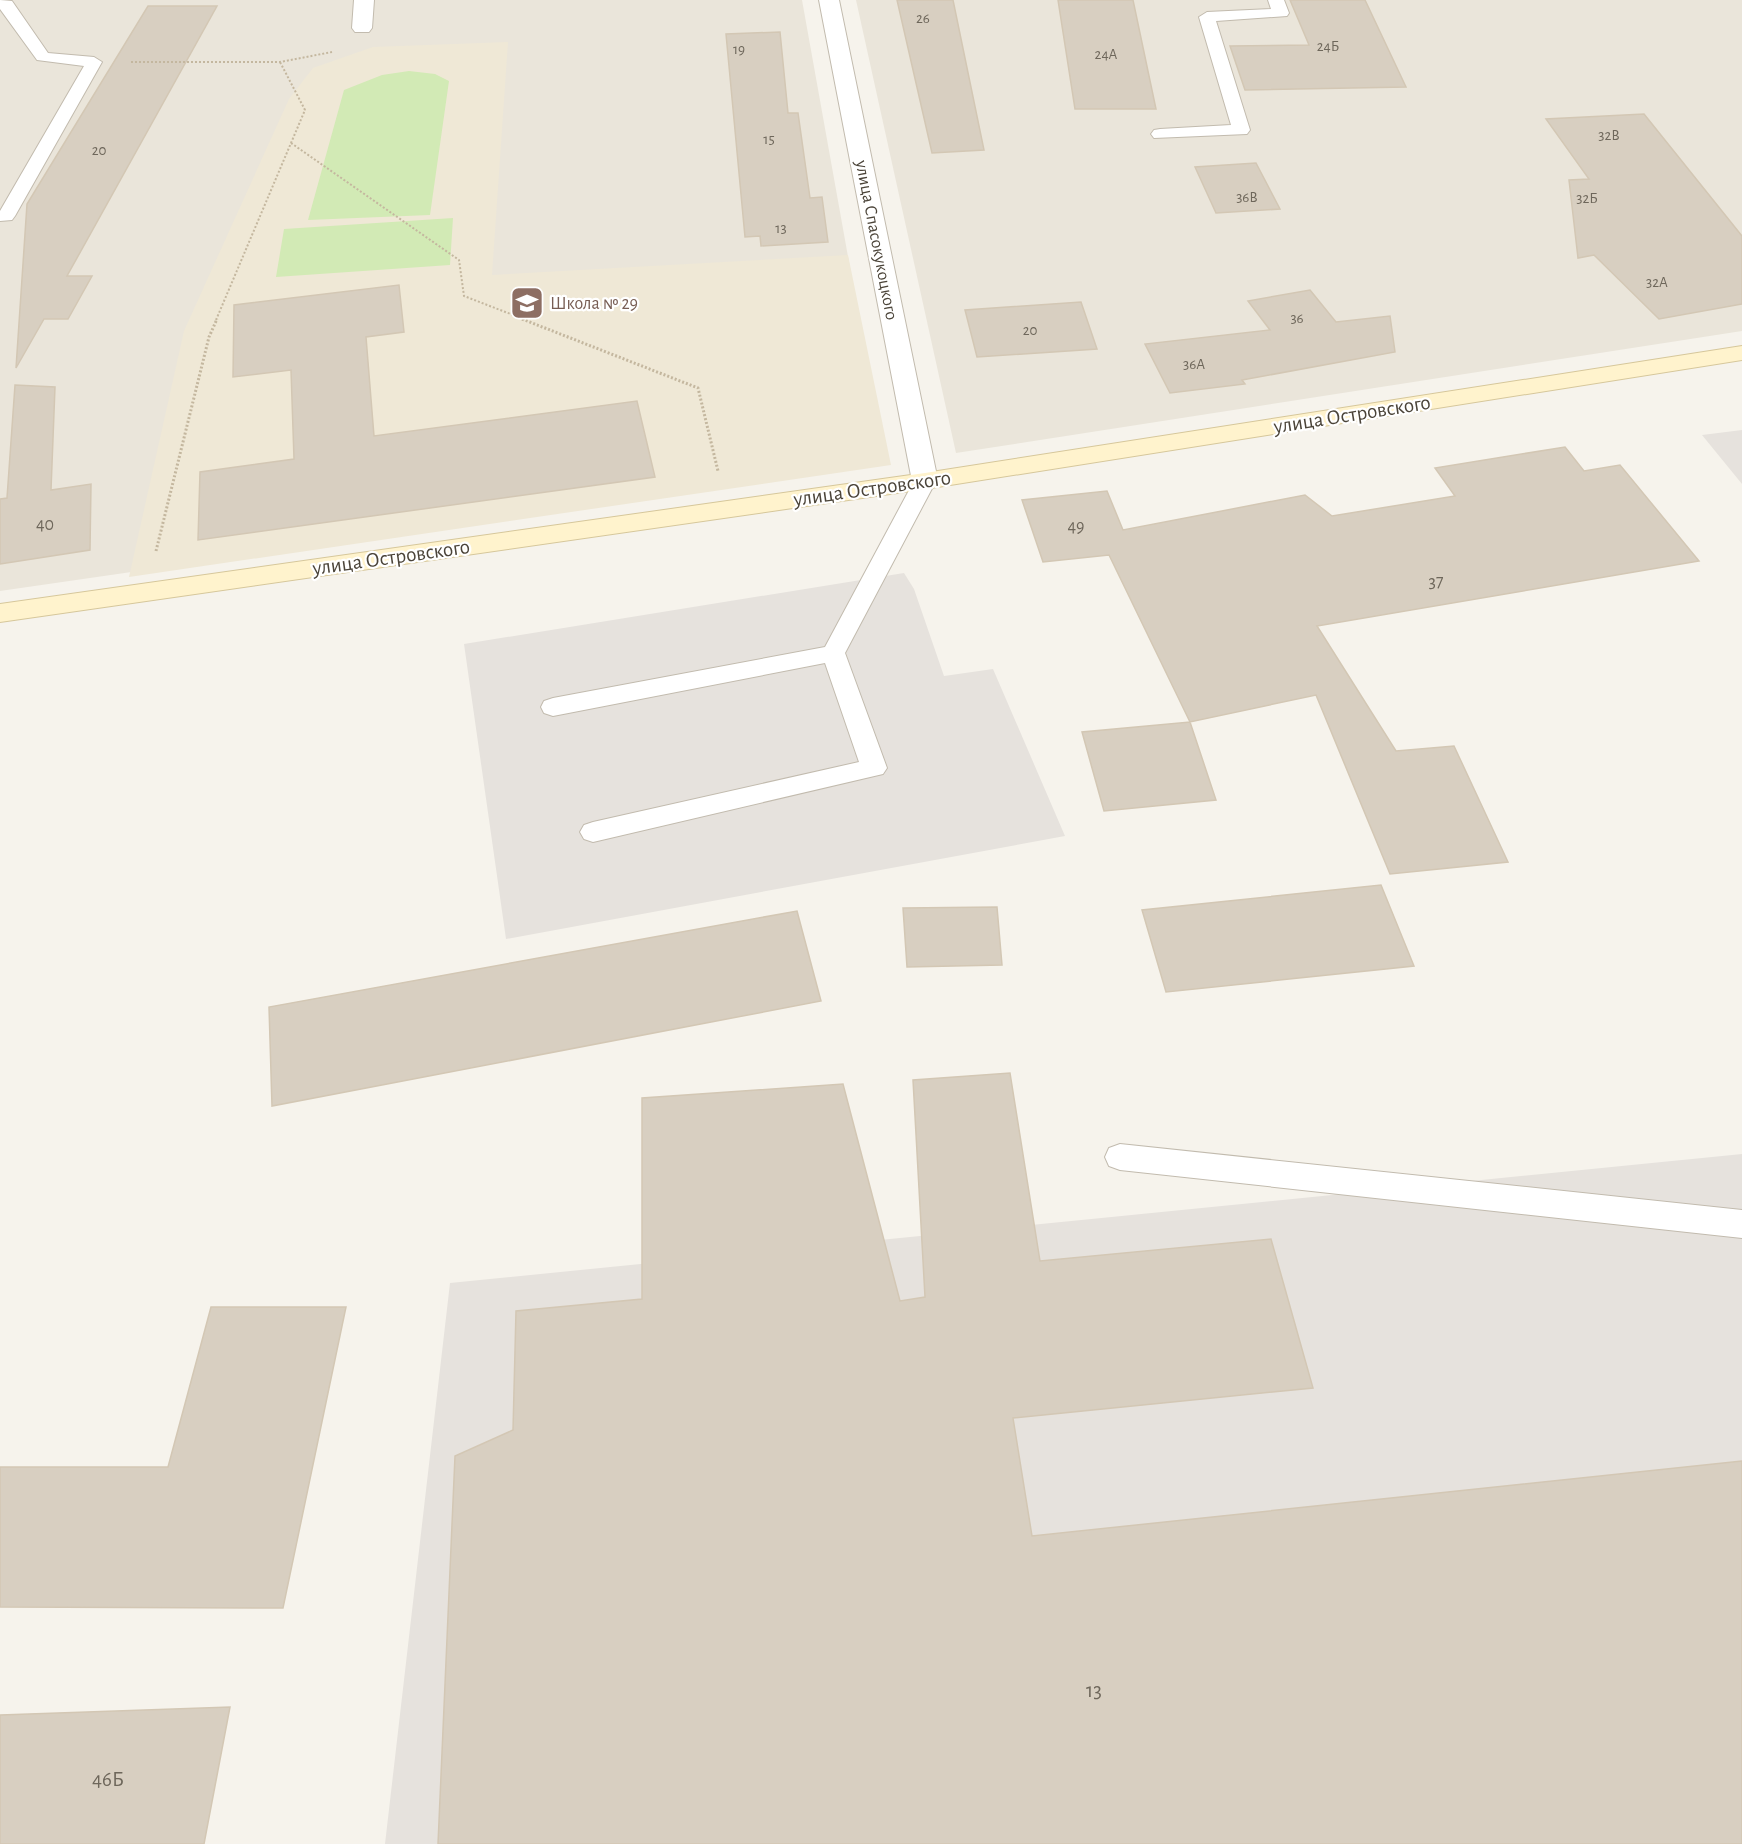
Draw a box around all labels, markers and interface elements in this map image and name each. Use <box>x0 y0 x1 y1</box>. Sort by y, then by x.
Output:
house number: 26 <box>916 11 930 26</box>
house number: 24Б <box>1317 39 1339 54</box>
house number: 19 <box>733 42 745 57</box>
house number: 24А <box>1095 47 1118 62</box>
house number: 32В <box>1598 128 1620 143</box>
house number: 15 <box>763 132 775 147</box>
house number: 20 <box>92 143 106 158</box>
street label: улица Спасокукоцкого <box>852 158 900 321</box>
house number: 36В <box>1236 190 1258 205</box>
house number: 32Б <box>1576 191 1598 206</box>
house number: 13 <box>775 221 787 236</box>
house number: 32А <box>1646 275 1668 290</box>
school or university icon: Школа № 29 <box>509 285 545 321</box>
place label: Школа № 29 <box>550 295 638 313</box>
house number: 36 <box>1290 311 1304 326</box>
house number: 20 <box>1023 323 1037 338</box>
house number: 36А <box>1183 357 1205 372</box>
street label: улица Островского <box>1271 392 1432 437</box>
street label: улица Островского <box>791 467 952 510</box>
house number: 40 <box>36 516 54 534</box>
house number: 49 <box>1067 518 1085 536</box>
street label: улица Островского <box>310 536 471 579</box>
house number: 37 <box>1429 573 1443 591</box>
house number: 13 <box>1086 1680 1102 1701</box>
house number: 46Б <box>92 1769 124 1790</box>

